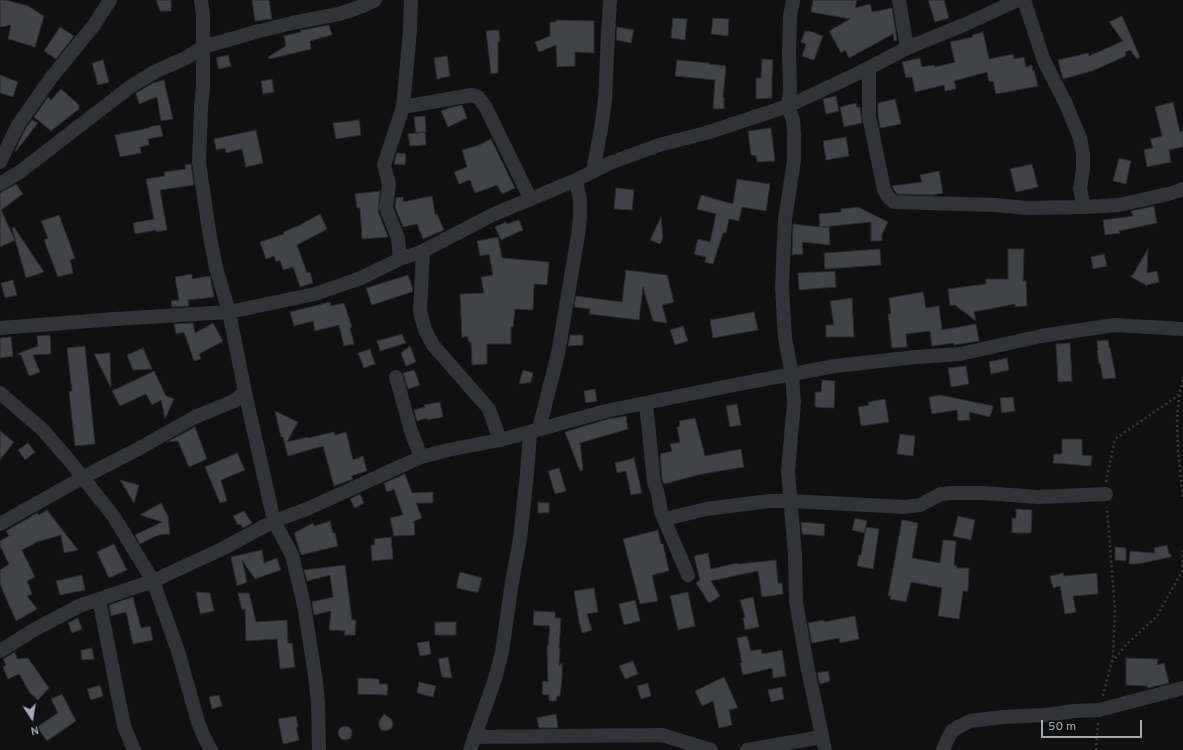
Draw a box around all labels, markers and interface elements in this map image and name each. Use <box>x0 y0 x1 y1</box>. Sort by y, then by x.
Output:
north arrow <box>12 698 52 738</box>
scale bar <box>1043 712 1144 738</box>
text: 50 m <box>1048 719 1076 735</box>
text: N <box>29 722 40 737</box>

